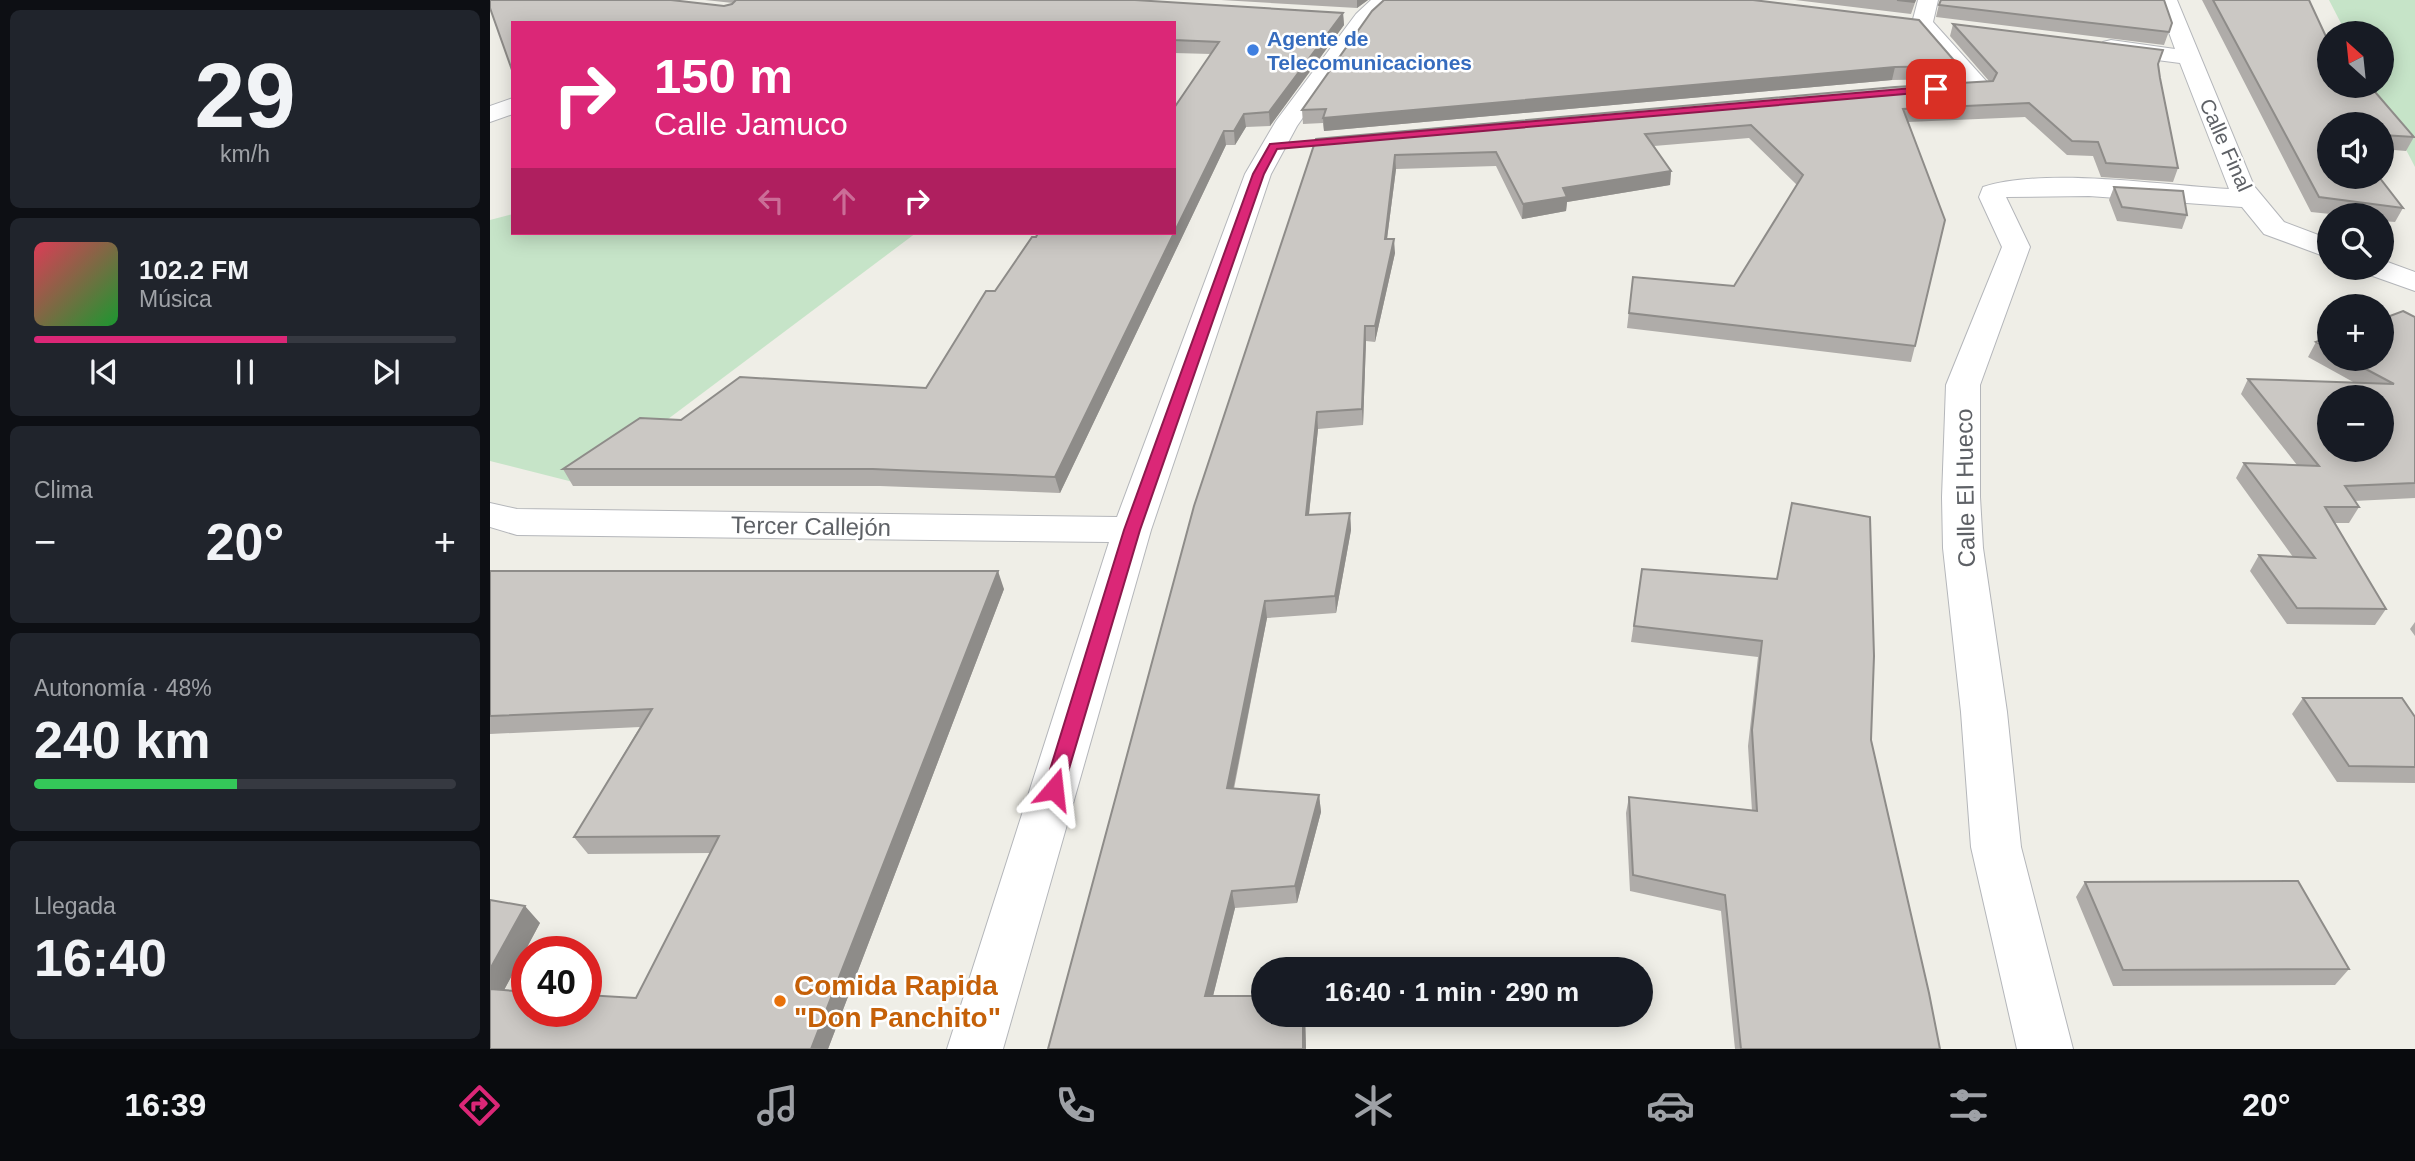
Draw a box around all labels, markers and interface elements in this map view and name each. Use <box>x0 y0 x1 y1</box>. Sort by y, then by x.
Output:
north arrow <box>2317 21 2394 98</box>
map controls <box>2317 21 2394 462</box>
place label: Agente de Telecomunicaciones <box>1267 27 1472 74</box>
marker: Agente de Telecomunicaciones <box>1245 42 1261 58</box>
text: 29 <box>194 45 296 146</box>
icon: right <box>539 49 630 140</box>
text: 150 m <box>654 49 793 103</box>
pin <box>1906 59 1966 119</box>
icon: arrive <box>1917 70 1955 108</box>
street label: Calle Final <box>2195 95 2257 195</box>
text: Calle Jamuco <box>654 106 848 142</box>
button: sound <box>2317 112 2394 189</box>
text: km/h <box>220 141 270 167</box>
icon: left <box>752 182 790 220</box>
icon: ahead <box>825 182 863 220</box>
icon: right <box>898 182 936 220</box>
button: search <box>2317 203 2394 280</box>
text: 102.2 FM <box>139 255 249 285</box>
text: Música <box>139 286 212 312</box>
button: + <box>2317 294 2394 371</box>
icon: previous <box>85 353 123 391</box>
icon: pause <box>226 353 264 391</box>
icon: next <box>367 353 405 391</box>
button: − <box>2317 385 2394 462</box>
street label: Calle El Hueco <box>1950 408 1980 568</box>
text: Clima <box>34 477 93 503</box>
street label: Tercer Callejón <box>731 511 891 541</box>
text: 20° <box>206 513 284 571</box>
text: − <box>34 521 56 563</box>
text: + <box>434 521 456 563</box>
text: Autonomía · 48% <box>34 675 212 701</box>
text: 240 km <box>34 711 210 769</box>
position arrow <box>1017 752 1091 826</box>
text: Llegada <box>34 893 116 919</box>
text: 16:40 <box>34 929 167 987</box>
speed limit sign: 40 <box>511 936 602 1027</box>
place label: Comida Rapida "Don Panchito" <box>794 970 1001 1033</box>
text: 16:40 · 1 min · 290 m <box>1325 977 1579 1007</box>
marker: Comida Rapida "Don Panchito" <box>772 993 788 1009</box>
icon: directions <box>455 1081 504 1130</box>
icon: music <box>753 1081 802 1130</box>
icon: phone <box>1051 1081 1100 1130</box>
icon: climate <box>1349 1081 1398 1130</box>
icon: car <box>1646 1081 1695 1130</box>
icon: filters <box>1944 1081 1993 1130</box>
text: 16:39 <box>124 1087 206 1123</box>
text: 20° <box>2242 1087 2291 1123</box>

